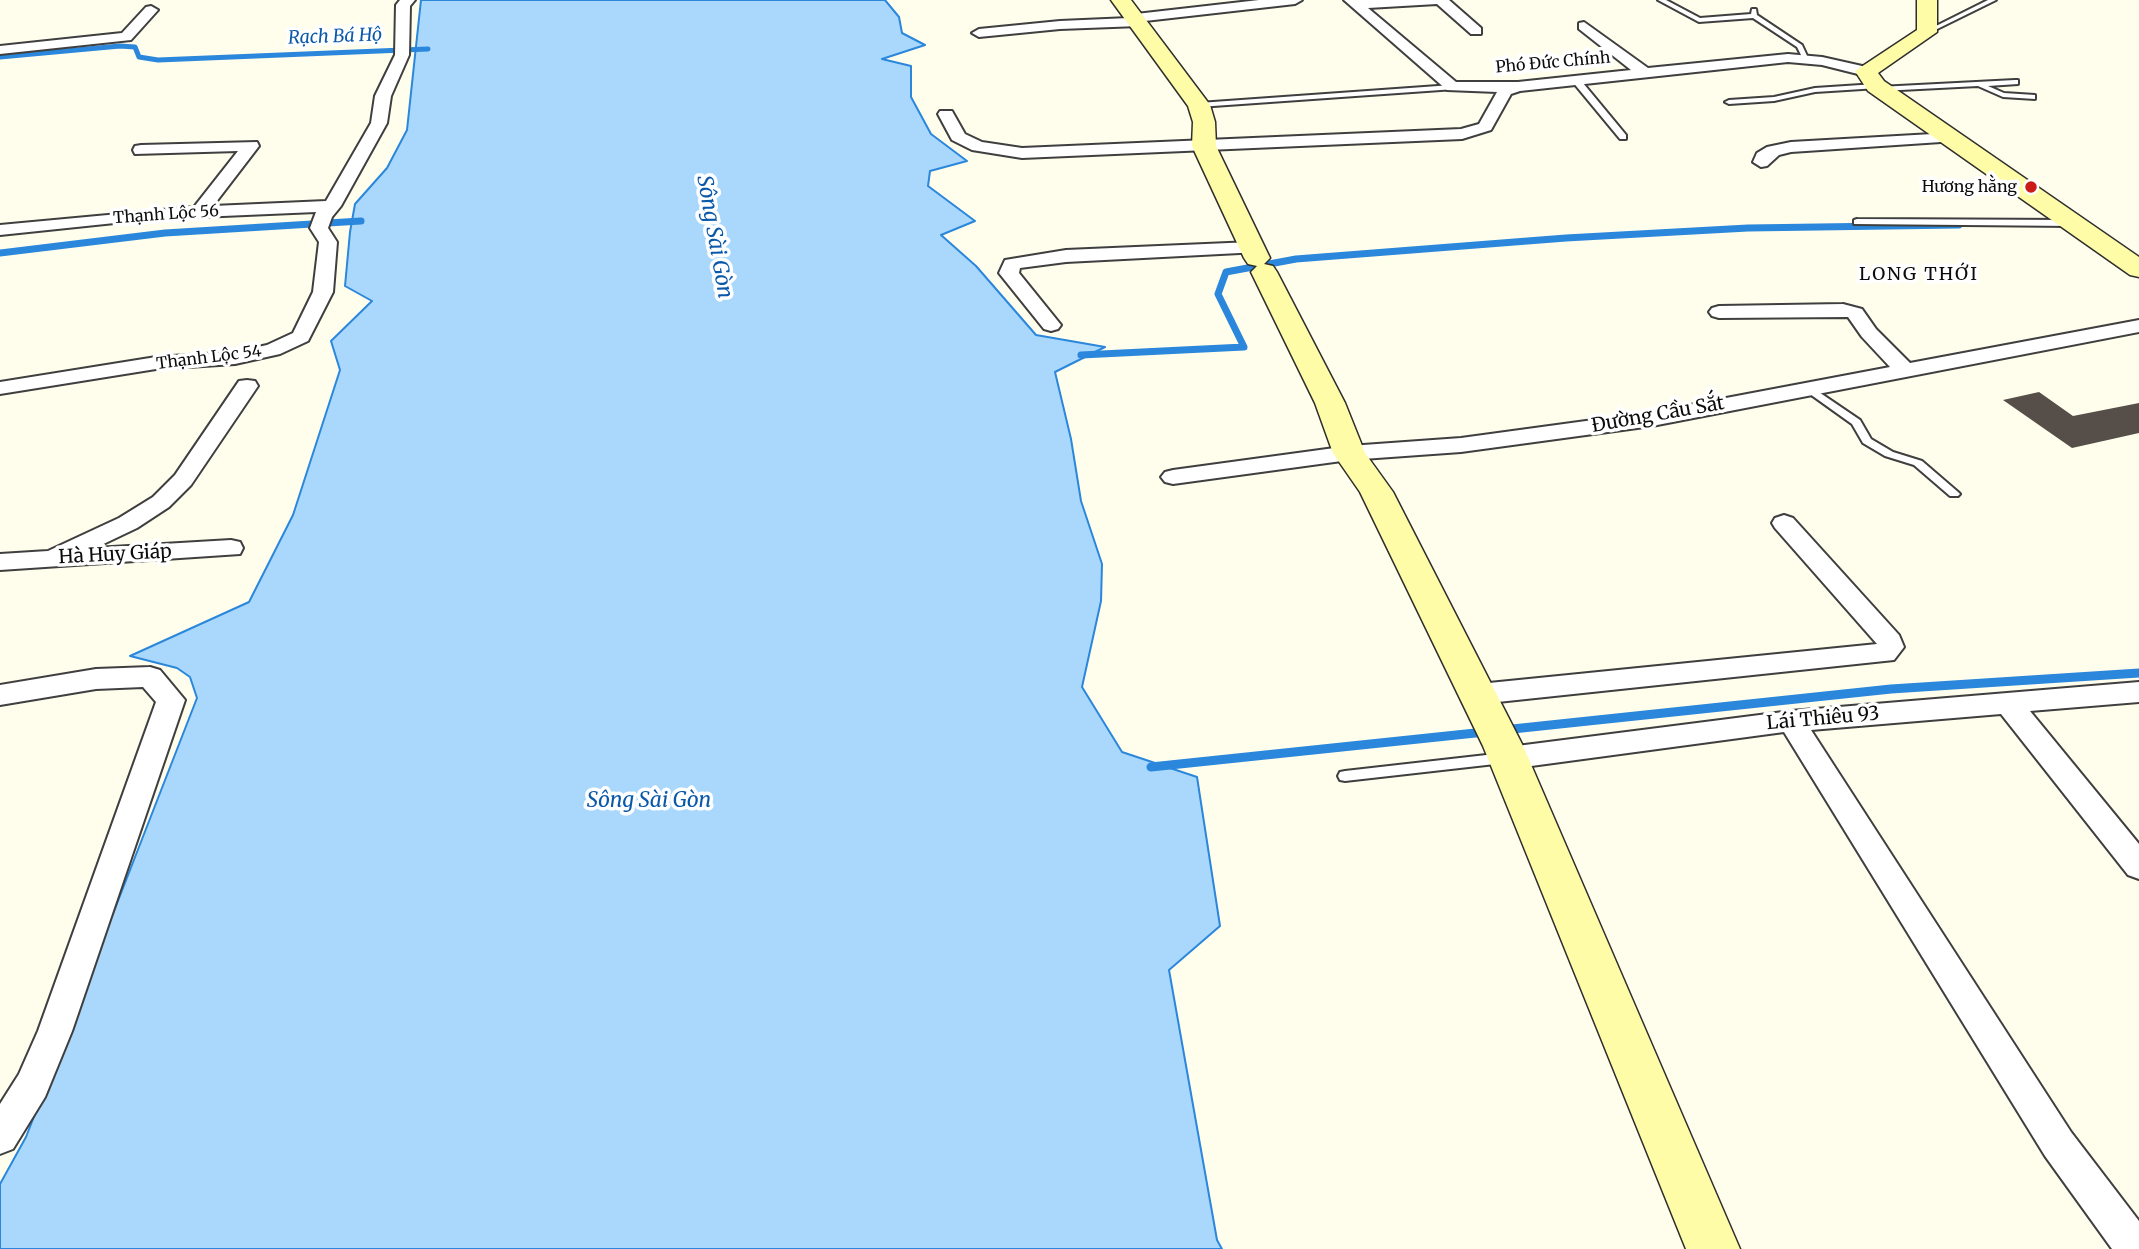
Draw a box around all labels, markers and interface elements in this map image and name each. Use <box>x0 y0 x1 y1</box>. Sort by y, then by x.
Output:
water label: Rạch Bá Hộ <box>288 25 382 49</box>
street label: Phó Đức Chính <box>1495 48 1611 78</box>
water label: Sông Sài Gòn <box>691 174 737 300</box>
place label: Hương hằng <box>1922 177 2017 197</box>
marker: Hương hằng <box>2023 179 2039 195</box>
street label: Thạnh Lộc 56 <box>113 202 219 228</box>
district label: LONG THỚI <box>1860 264 1978 286</box>
street label: Thạnh Lộc 54 <box>155 342 263 374</box>
street label: Đường Cầu Sắt <box>1590 392 1726 438</box>
street label: Hà Huy Giáp <box>58 541 172 569</box>
street label: Lái Thiêu 93 <box>1766 703 1880 735</box>
water label: Sông Sài Gòn <box>587 788 711 814</box>

